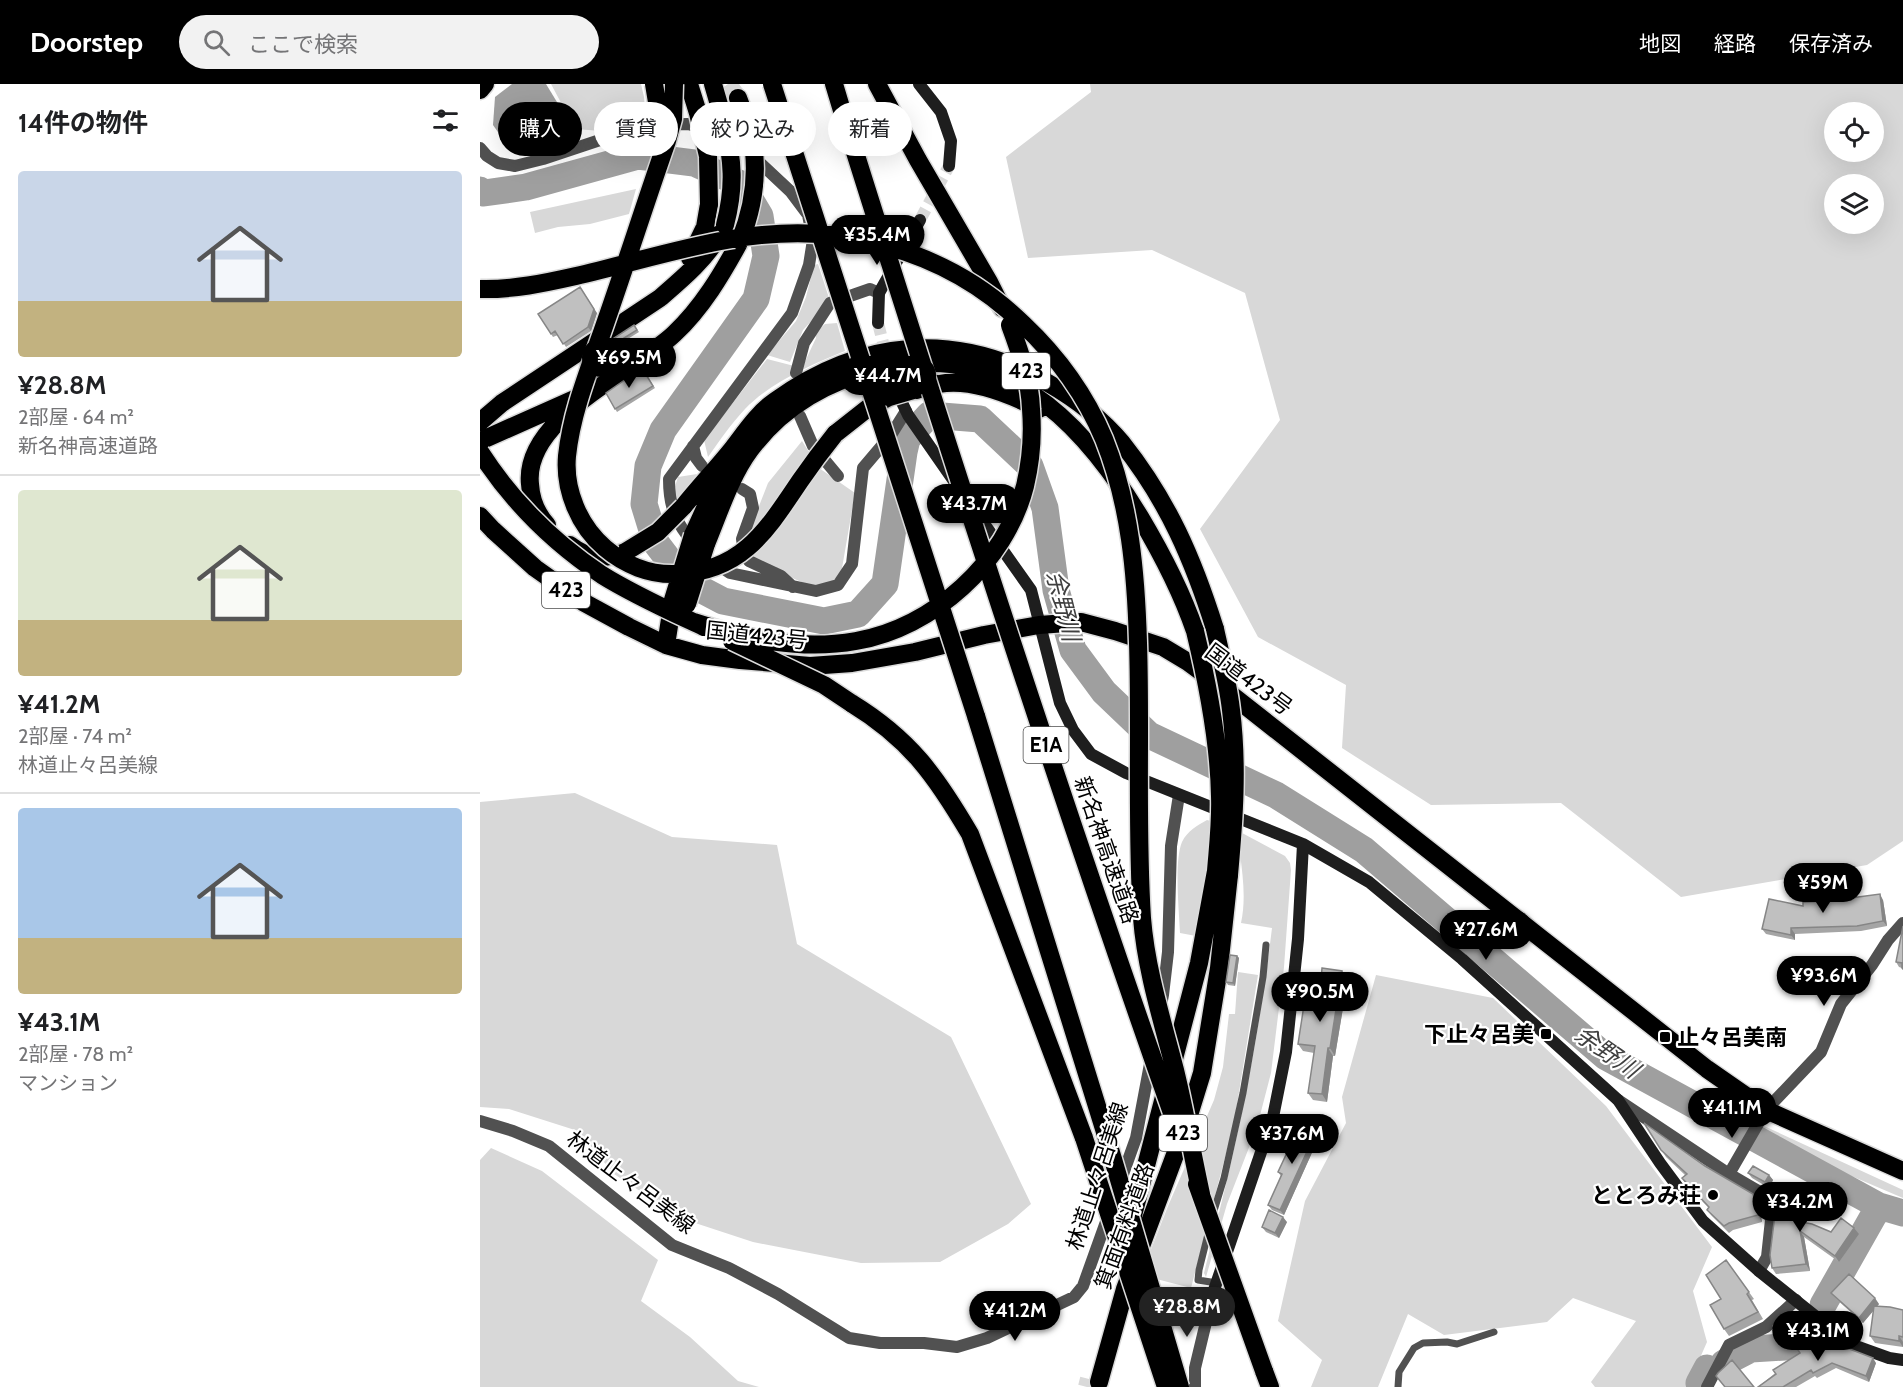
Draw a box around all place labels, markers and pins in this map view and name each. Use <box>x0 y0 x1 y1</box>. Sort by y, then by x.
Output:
pin: ¥35.4M <box>828 215 926 266</box>
pin: ¥69.5M <box>580 338 678 389</box>
pin: ¥44.7M <box>839 356 937 407</box>
pin: ¥43.7M <box>925 484 1023 535</box>
pin: ¥59M <box>1787 863 1859 914</box>
pin: ¥27.6M <box>1437 910 1535 961</box>
pin: ¥93.6M <box>1775 956 1873 1007</box>
pin: ¥90.5M <box>1271 972 1369 1023</box>
place label: 下止々呂美 <box>1424 1021 1534 1048</box>
place label: 止々呂美南 <box>1677 1024 1787 1051</box>
marker: 下止々呂美 <box>1539 1027 1553 1041</box>
marker: 止々呂美南 <box>1658 1030 1672 1044</box>
pin: ¥41.1M <box>1683 1088 1781 1139</box>
pin: ¥37.6M <box>1243 1114 1341 1165</box>
place label: ととろみ荘 <box>1591 1182 1701 1209</box>
pin: ¥34.2M <box>1751 1182 1849 1233</box>
marker: ととろみ荘 <box>1706 1188 1720 1202</box>
pin: ¥28.8M <box>1138 1287 1236 1338</box>
pin: ¥41.2M <box>966 1291 1064 1342</box>
pin: ¥43.1M <box>1769 1311 1867 1362</box>

